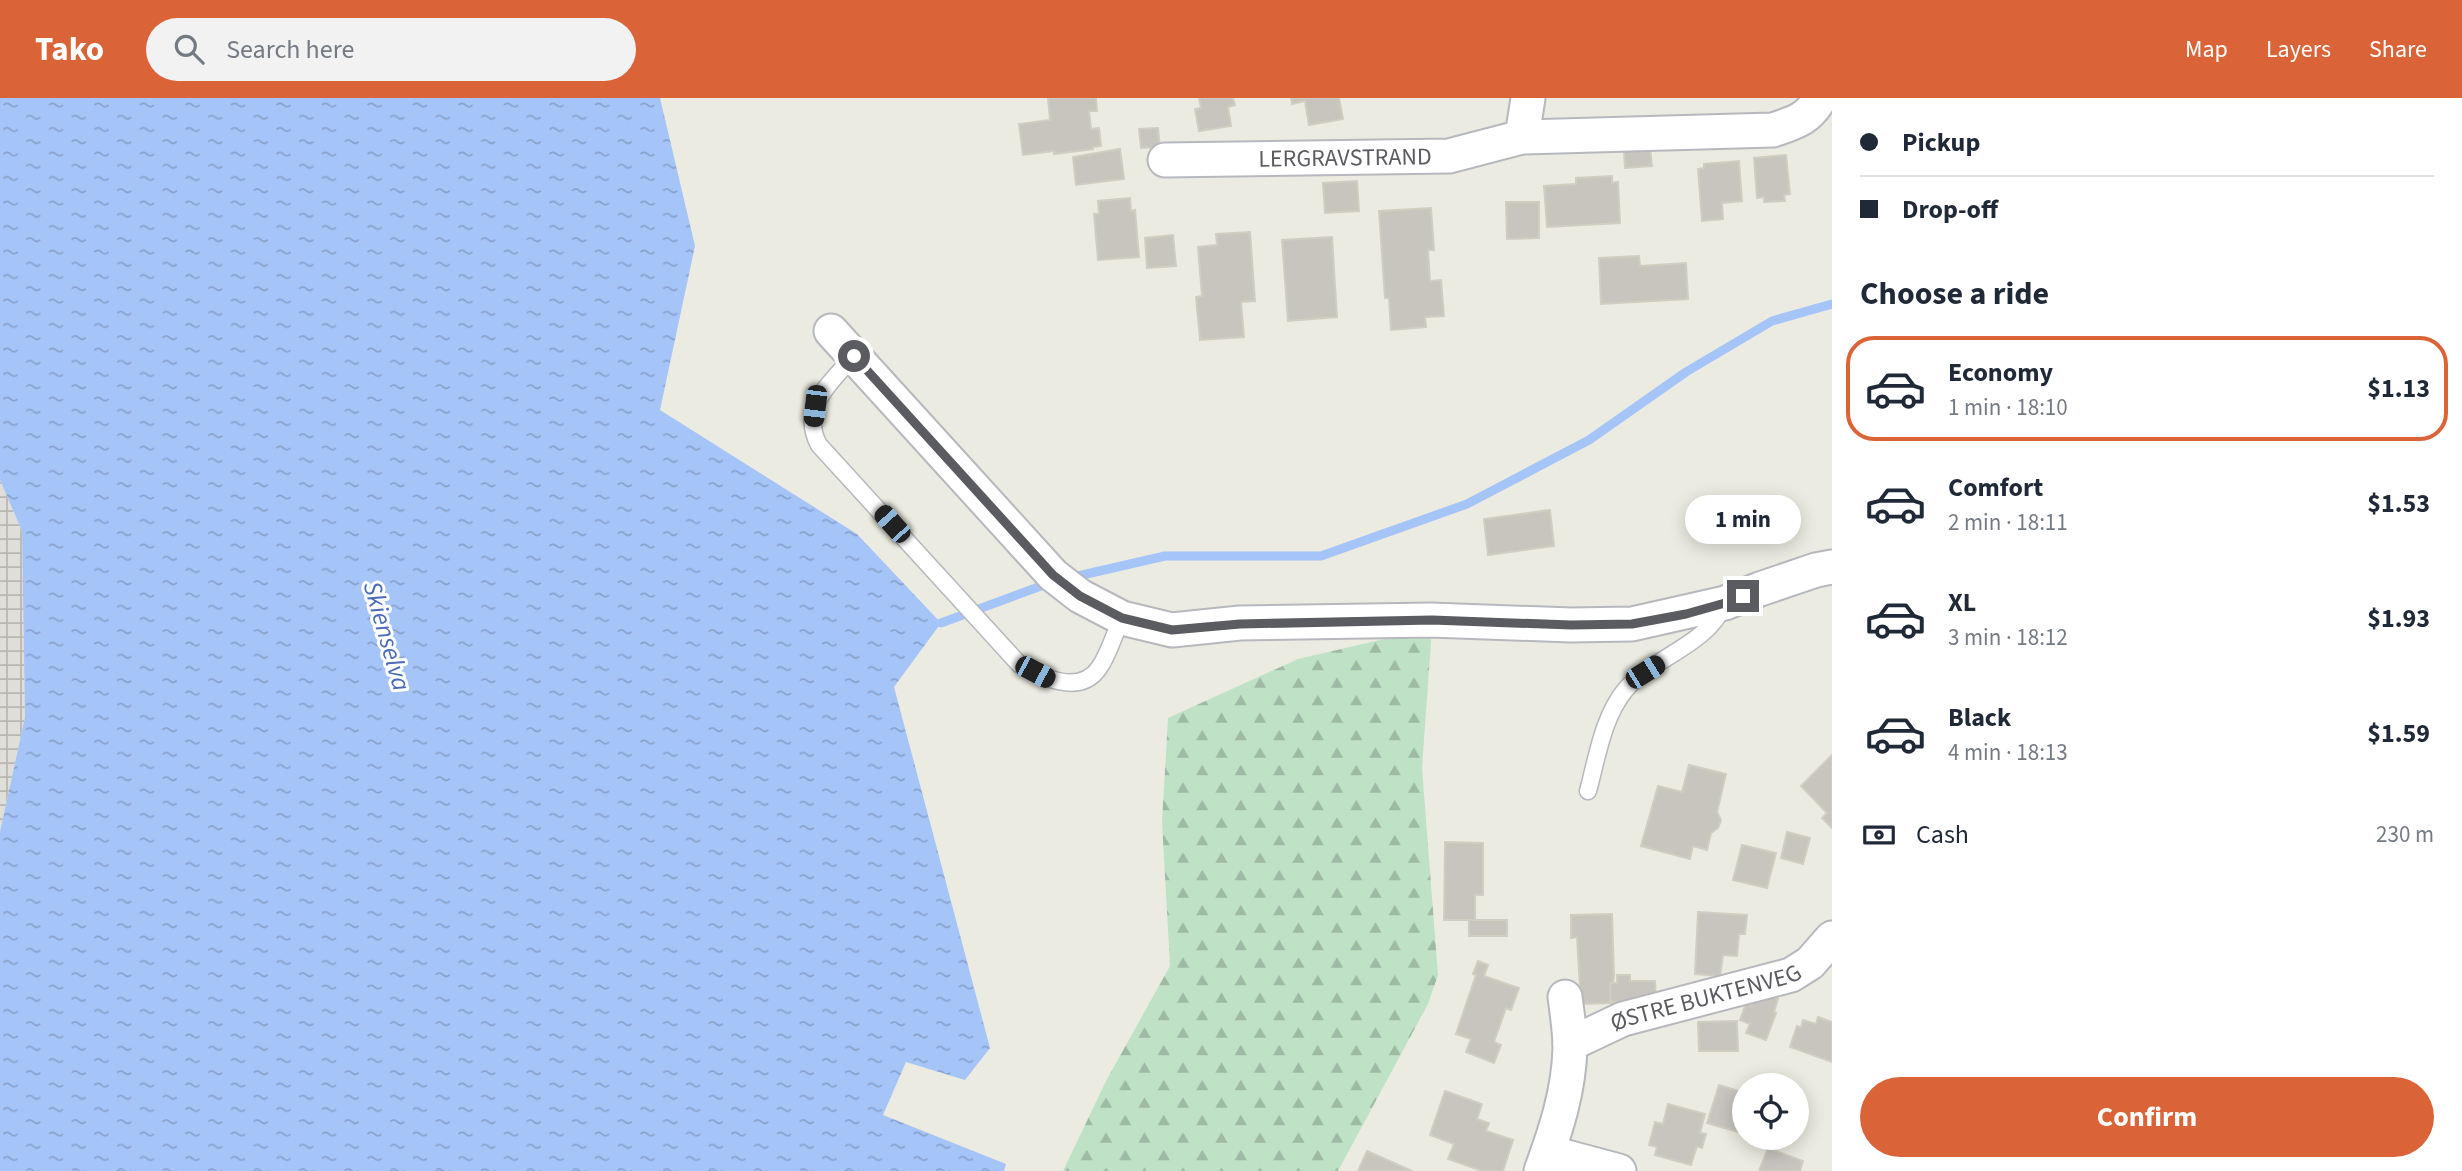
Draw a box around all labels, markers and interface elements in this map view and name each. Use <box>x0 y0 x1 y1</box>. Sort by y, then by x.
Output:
search box <box>146 18 636 81</box>
text: Tako <box>35 26 104 73</box>
icon: search <box>170 30 208 68</box>
text: Search here <box>226 31 354 68</box>
text: Map <box>2185 32 2228 67</box>
text: Layers <box>2266 32 2331 67</box>
text: Share <box>2369 32 2427 67</box>
text: Pickup <box>1902 124 1980 161</box>
street label: LERGRAVSTRAND <box>1258 139 1432 176</box>
text: Drop-off <box>1902 191 1998 228</box>
text: Choose a ride <box>1860 271 2049 317</box>
route start <box>838 340 870 372</box>
text: Economy <box>1948 354 2053 391</box>
icon: car <box>1864 357 1927 420</box>
text: $1.13 <box>2367 370 2430 407</box>
car <box>803 384 828 428</box>
text: 1 min · 18:10 <box>1948 391 2068 424</box>
text: Comfort <box>1948 469 2043 506</box>
icon: car <box>1864 472 1927 535</box>
text: $1.53 <box>2367 485 2430 522</box>
callout: 1 min <box>1685 494 1801 544</box>
car <box>871 501 914 547</box>
text: 1 min <box>1715 503 1771 536</box>
text: 2 min · 18:11 <box>1948 506 2068 539</box>
water label: Skienselva <box>354 577 420 695</box>
route end <box>1727 580 1759 612</box>
text: XL <box>1948 584 1976 621</box>
icon: car <box>1864 587 1927 650</box>
text: $1.93 <box>2367 600 2430 637</box>
text: 3 min · 18:12 <box>1948 621 2068 654</box>
car <box>1622 652 1669 692</box>
car <box>1012 653 1059 691</box>
text: Black <box>1948 699 2011 736</box>
icon: car <box>1864 702 1927 765</box>
text: $1.59 <box>2367 715 2430 752</box>
text: 4 min · 18:13 <box>1948 736 2068 769</box>
icon: cash <box>1860 816 1898 854</box>
text: Cash <box>1916 816 1969 853</box>
text: 230 m <box>2376 818 2434 851</box>
street label: ØSTRE BUKTENVEG <box>1604 955 1809 1040</box>
map controls <box>1732 1073 1809 1150</box>
button: locate <box>1732 1073 1809 1150</box>
button: Confirm <box>1860 1077 2434 1157</box>

